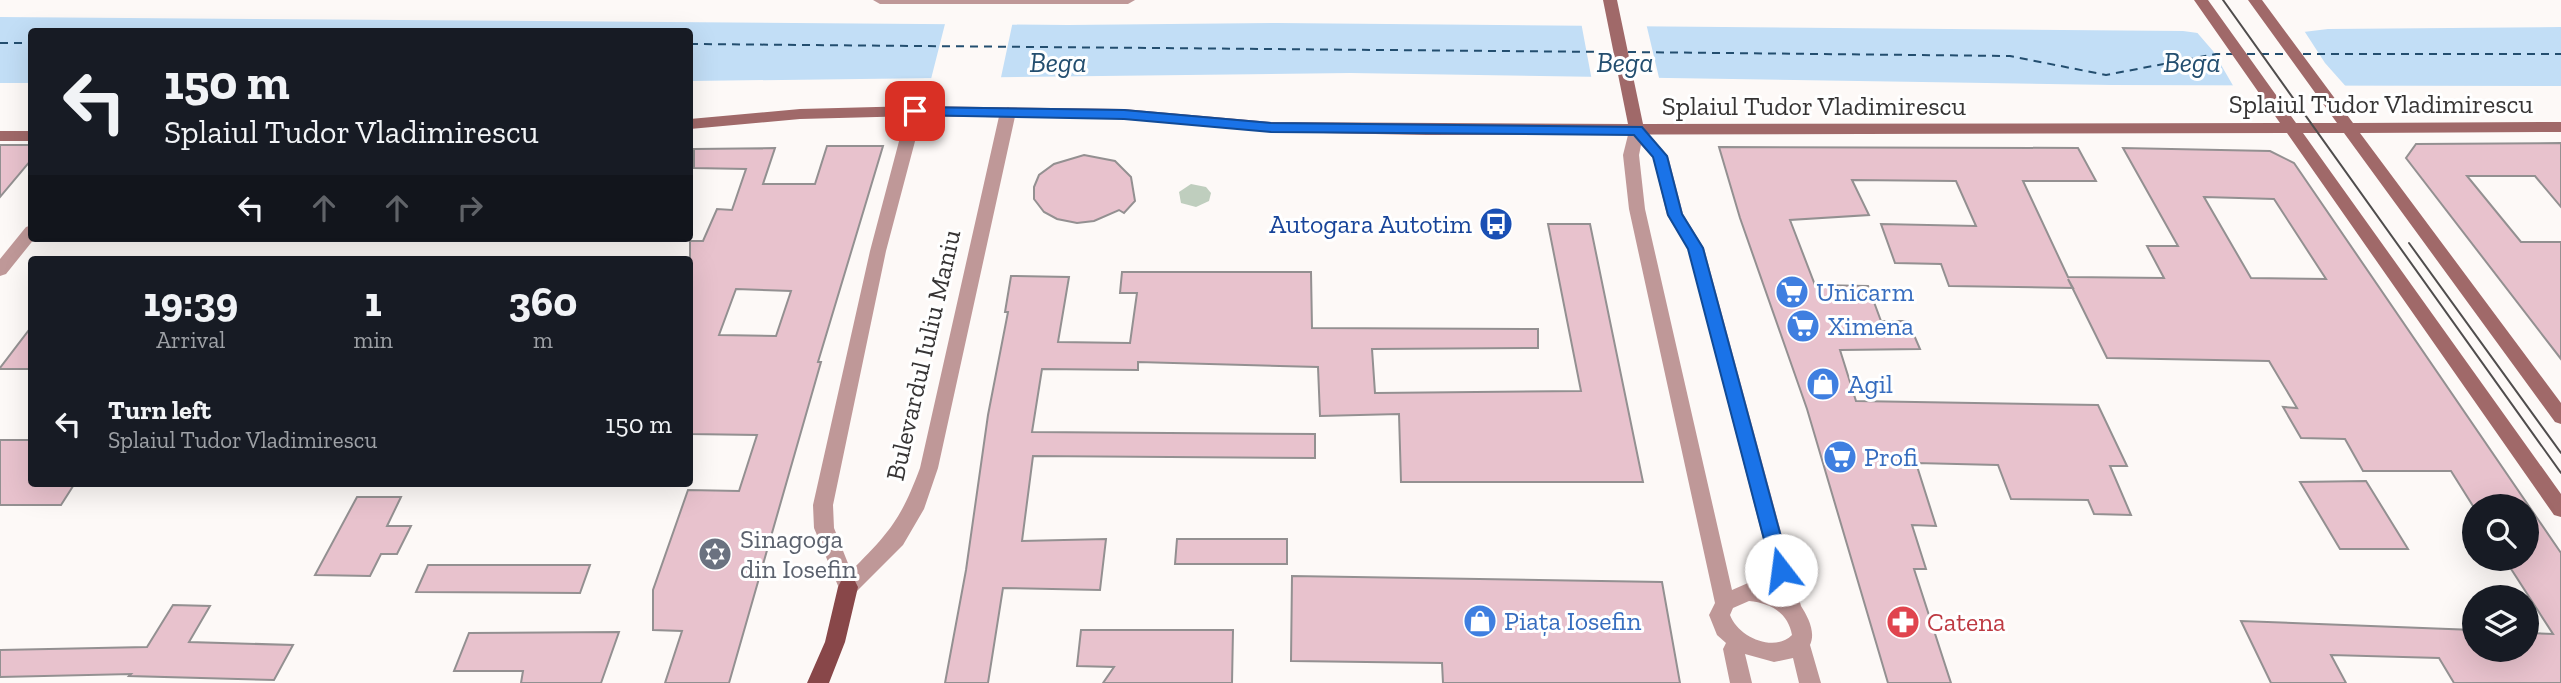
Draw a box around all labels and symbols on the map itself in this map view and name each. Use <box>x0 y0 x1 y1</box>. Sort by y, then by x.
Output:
water label: Bega <box>1029 46 1087 79</box>
water label: Bega <box>1596 46 1654 79</box>
water label: Bega <box>2163 46 2221 79</box>
pin <box>885 81 945 141</box>
street label: Splaiul Tudor Vladimirescu <box>2229 88 2534 120</box>
street label: Splaiul Tudor Vladimirescu <box>1662 90 1967 122</box>
bus stop icon: Autogara Autotim <box>1477 205 1515 243</box>
place label: Autogara Autotim <box>1269 208 1473 240</box>
street label: Bulevardul Iuliu Maniu <box>879 226 968 484</box>
supermarket icon: Unicarm <box>1773 273 1811 311</box>
place label: Unicarm <box>1816 276 1915 308</box>
supermarket icon: Ximena <box>1784 307 1822 345</box>
place label: Ximena <box>1828 310 1914 342</box>
shop icon: Agil <box>1804 365 1842 403</box>
place label: Agil <box>1848 368 1893 400</box>
supermarket icon: Profi <box>1821 438 1859 476</box>
place label: Profi <box>1864 441 1918 473</box>
place label: Sinagoga din Iosefin <box>740 523 857 585</box>
position arrow <box>1744 533 1818 607</box>
synagogue icon: Sinagoga din Iosefin <box>696 535 734 573</box>
shop icon: Piața Iosefin <box>1461 602 1499 640</box>
pharmacy icon: Catena <box>1884 603 1922 641</box>
place label: Piața Iosefin <box>1504 605 1641 637</box>
place label: Catena <box>1927 606 2006 638</box>

